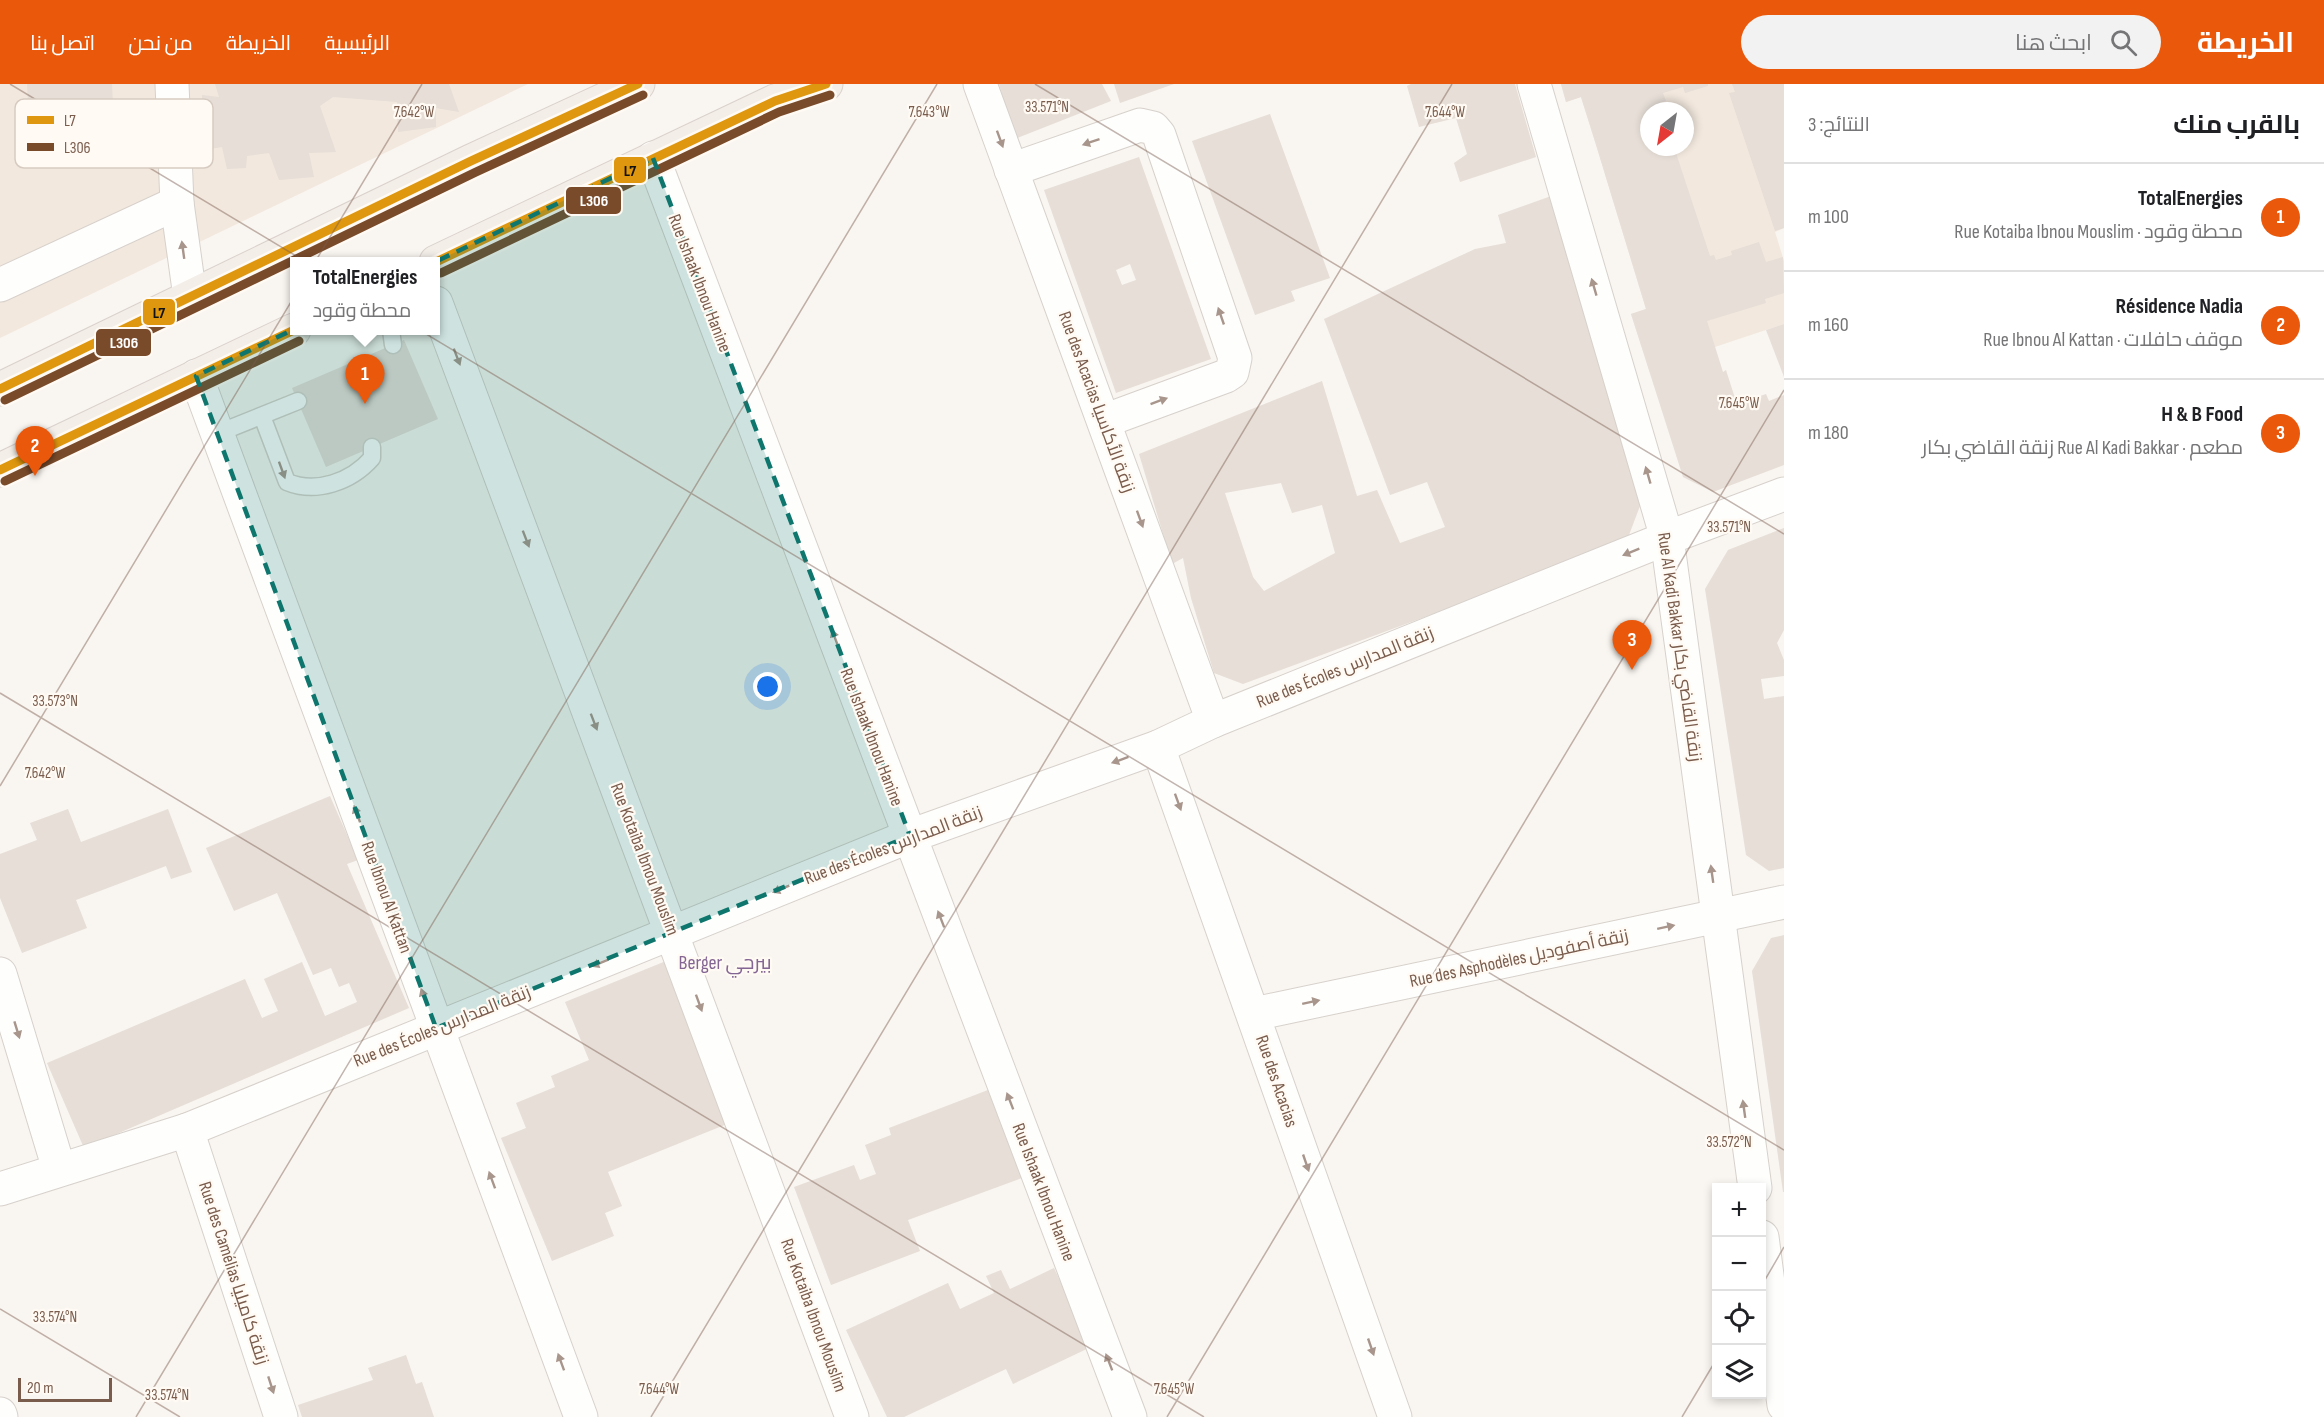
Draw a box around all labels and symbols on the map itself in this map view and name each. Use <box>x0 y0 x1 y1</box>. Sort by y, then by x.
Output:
text: 33.571°N <box>1025 98 1069 117</box>
legend <box>15 99 213 168</box>
north arrow <box>1640 102 1694 156</box>
text: 7.642°W <box>394 103 435 122</box>
text: 7.643°W <box>909 103 950 122</box>
text: 7.644°W <box>1425 103 1465 122</box>
text: L7 <box>64 112 76 131</box>
one-way arrow <box>996 130 1006 148</box>
one-way arrow <box>1082 137 1100 147</box>
text: L306 <box>64 139 91 158</box>
line badge: L7 <box>613 156 647 184</box>
text: L7 <box>624 162 636 181</box>
line badge: L306 <box>565 186 622 215</box>
text: L306 <box>580 192 608 211</box>
street label: Rue Ishaak Ibnou Hanine <box>664 211 736 355</box>
one-way arrow <box>179 240 188 259</box>
one-way arrow <box>1589 278 1598 296</box>
line badge: L7 <box>142 298 176 326</box>
text: L7 <box>153 304 165 323</box>
one-way arrow <box>1215 307 1225 325</box>
street label: Rue des Acacias زنقة الأكاسيا <box>1054 309 1139 496</box>
line badge: L306 <box>95 328 152 357</box>
text: L306 <box>110 334 138 353</box>
one-way arrow <box>453 348 462 366</box>
pin: 1 <box>346 354 385 404</box>
text: 7.645°W <box>1719 394 1759 413</box>
one-way arrow <box>1150 395 1168 405</box>
pin: 2 <box>15 426 54 476</box>
one-way arrow <box>278 462 288 480</box>
one-way arrow <box>1643 465 1652 483</box>
one-way arrow <box>1135 510 1145 528</box>
text: 33.571°N <box>1707 518 1751 537</box>
one-way arrow <box>521 531 531 549</box>
street label: Rue Al Kadi Bakkar زنقة القاضي بكار <box>1651 531 1706 763</box>
one-way arrow <box>1622 548 1640 557</box>
pin: 3 <box>1612 620 1652 670</box>
street label: Rue des Écoles زنقة المدارس <box>1254 622 1437 713</box>
one-way arrow <box>830 629 840 647</box>
street label: Rue Ishaak Ibnou Hanine <box>836 665 908 809</box>
your location <box>753 672 782 701</box>
text: 33.573°N <box>32 692 78 711</box>
one-way arrow <box>590 713 599 731</box>
one-way arrow <box>1111 756 1129 766</box>
text: 7.642°W <box>25 764 66 783</box>
street label: Rue Kotaiba Ibnou Mouslim <box>606 780 683 938</box>
one-way arrow <box>1173 793 1183 811</box>
street label: Rue des Écoles زنقة المدارس <box>801 802 985 889</box>
one-way arrow <box>351 805 361 823</box>
street label: Rue Ibnou Al Kattan <box>357 838 416 956</box>
one-way arrow <box>1707 864 1717 883</box>
one-way arrow <box>772 885 790 894</box>
one-way arrow <box>936 910 946 928</box>
one-way arrow <box>1657 922 1676 931</box>
street label: Rue des Asphodèles زنقة أصفوديل <box>1407 924 1631 992</box>
district label: Berger بيرجي <box>679 951 772 978</box>
one-way arrow <box>591 958 609 968</box>
street label: Rue des Écoles زنقة المدارس <box>351 981 534 1072</box>
one-way arrow <box>419 988 429 1006</box>
one-way arrow <box>695 994 704 1012</box>
one-way arrow <box>1302 997 1321 1006</box>
one-way arrow <box>13 1021 22 1039</box>
street label: Rue des Acacias <box>1251 1032 1302 1130</box>
one-way arrow <box>1005 1092 1014 1110</box>
one-way arrow <box>1739 1099 1749 1118</box>
street label: Rue Ishaak Ibnou Hanine <box>1008 1120 1080 1264</box>
text: 33.572°N <box>1706 1133 1752 1152</box>
one-way arrow <box>1302 1155 1312 1173</box>
one-way arrow <box>487 1170 497 1188</box>
street label: Rue des Camélias زنقة كاميليا <box>194 1179 273 1367</box>
street label: Rue Kotaiba Ibnou Mouslim <box>776 1236 851 1395</box>
text: 33.574°N <box>33 1308 77 1327</box>
one-way arrow <box>1366 1338 1376 1356</box>
one-way arrow <box>555 1353 565 1371</box>
one-way arrow <box>1104 1353 1113 1371</box>
scale bar <box>18 1375 112 1402</box>
one-way arrow <box>267 1376 276 1394</box>
text: 7.644°W <box>639 1380 679 1399</box>
text: 7.645°W <box>1154 1380 1194 1399</box>
text: 33.574°N <box>145 1386 189 1405</box>

